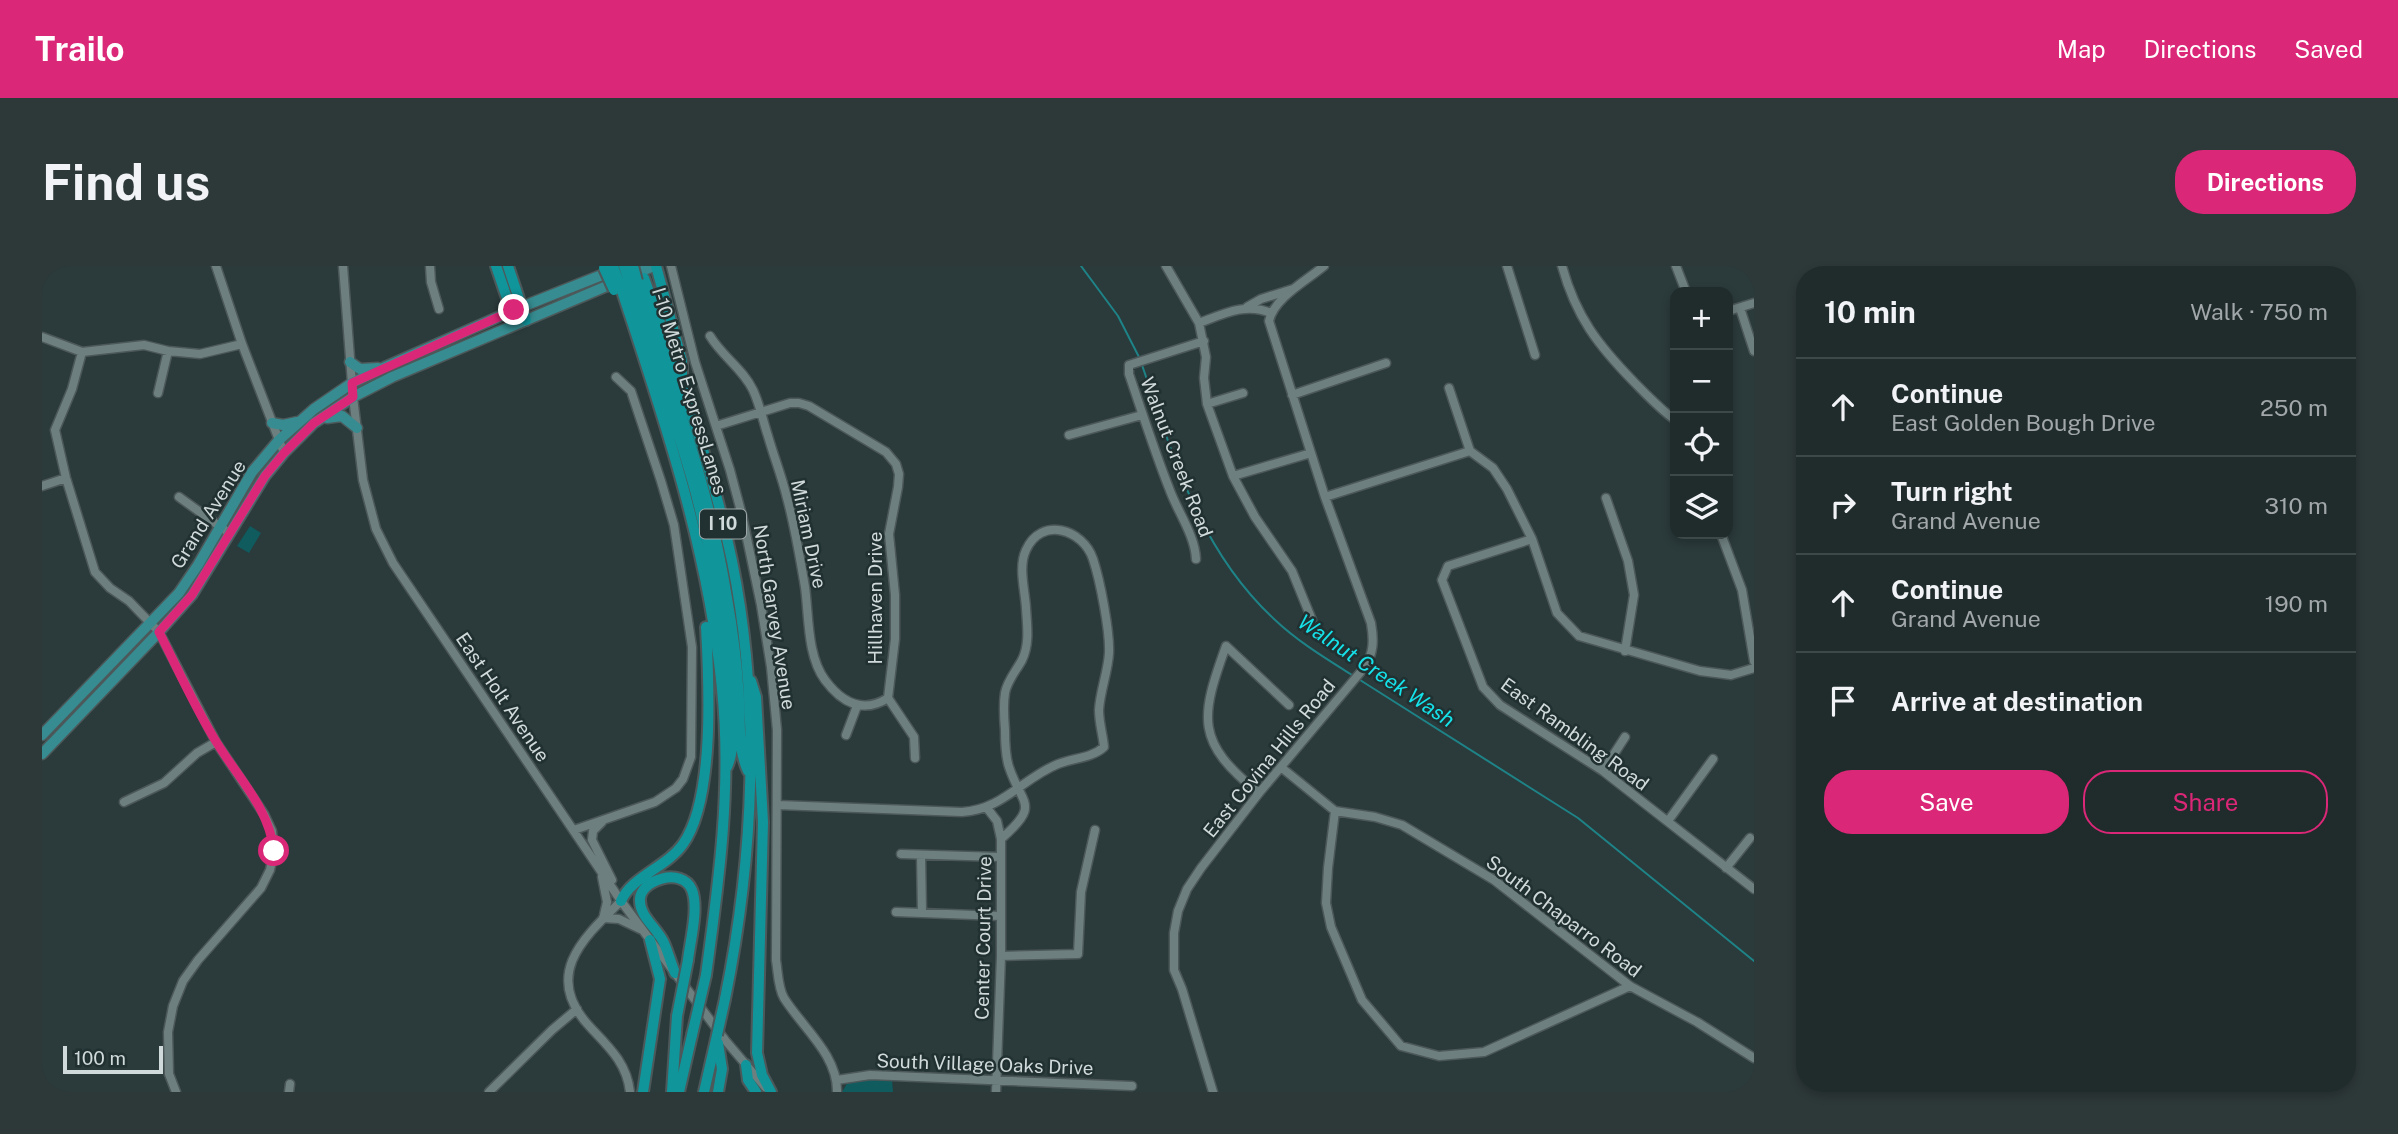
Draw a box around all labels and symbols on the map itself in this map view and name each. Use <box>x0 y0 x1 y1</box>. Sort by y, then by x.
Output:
street label: I-10 Metro ExpressLanes <box>648 285 732 497</box>
route end <box>498 294 529 325</box>
street label: Walnut Creek Road <box>1136 374 1218 540</box>
street label: Grand Avenue <box>166 456 250 572</box>
street label: Miriam Drive <box>787 478 831 590</box>
road number: I 10 <box>700 510 746 538</box>
street label: North Garvey Avenue <box>749 523 801 711</box>
street label: Hillhaven Drive <box>864 532 886 664</box>
water label: Walnut Creek Wash <box>1293 609 1459 732</box>
street label: East Holt Avenue <box>452 628 554 766</box>
street label: East Rambling Road <box>1497 673 1653 795</box>
street label: East Covina Hills Road <box>1198 675 1340 841</box>
route start <box>258 835 289 866</box>
street label: South Chaparro Road <box>1482 850 1646 982</box>
street label: Center Court Drive <box>971 856 995 1020</box>
scale bar <box>63 1043 163 1075</box>
street label: South Village Oaks Drive <box>876 1049 1094 1079</box>

